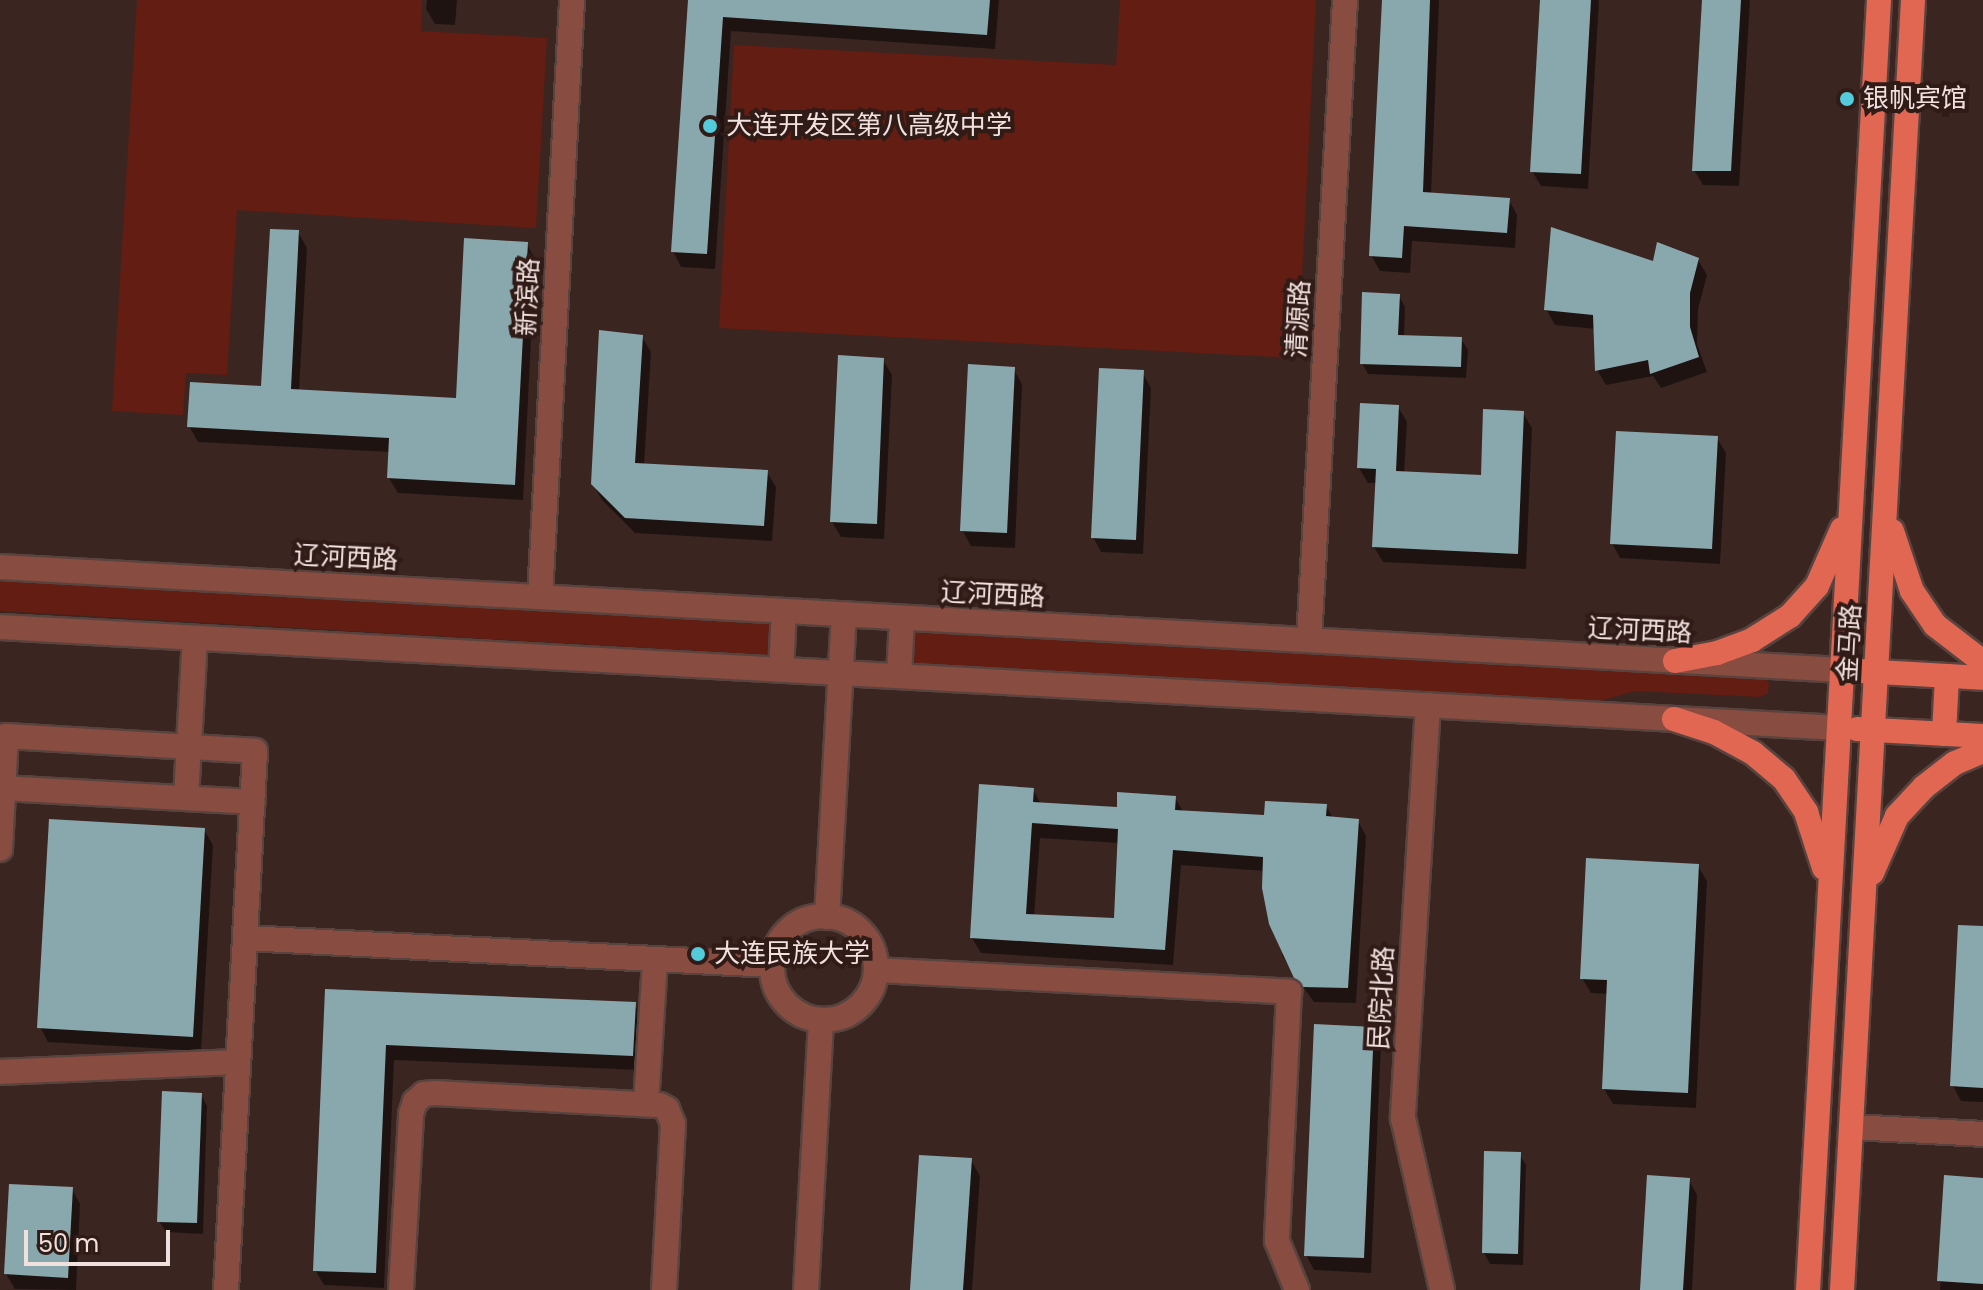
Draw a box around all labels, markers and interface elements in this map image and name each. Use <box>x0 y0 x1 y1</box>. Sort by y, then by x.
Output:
place label: 银帆宾馆 <box>1863 83 1967 115</box>
marker: 银帆宾馆 <box>1838 90 1856 108</box>
place label: 大连开发区第八高级中学 <box>726 110 1012 142</box>
marker: 大连开发区第八高级中学 <box>701 117 719 135</box>
street label: 新滨路 <box>510 257 546 337</box>
street label: 清源路 <box>1281 279 1317 359</box>
street label: 辽河西路 <box>293 540 399 576</box>
street label: 辽河西路 <box>940 577 1046 613</box>
street label: 金马路 <box>1832 603 1868 683</box>
street label: 辽河西路 <box>1587 613 1693 649</box>
place label: 大连民族大学 <box>714 938 870 970</box>
marker: 大连民族大学 <box>689 945 707 963</box>
street label: 民院北路 <box>1364 945 1400 1051</box>
scale bar <box>28 1214 174 1264</box>
text: 50 m <box>38 1227 99 1260</box>

